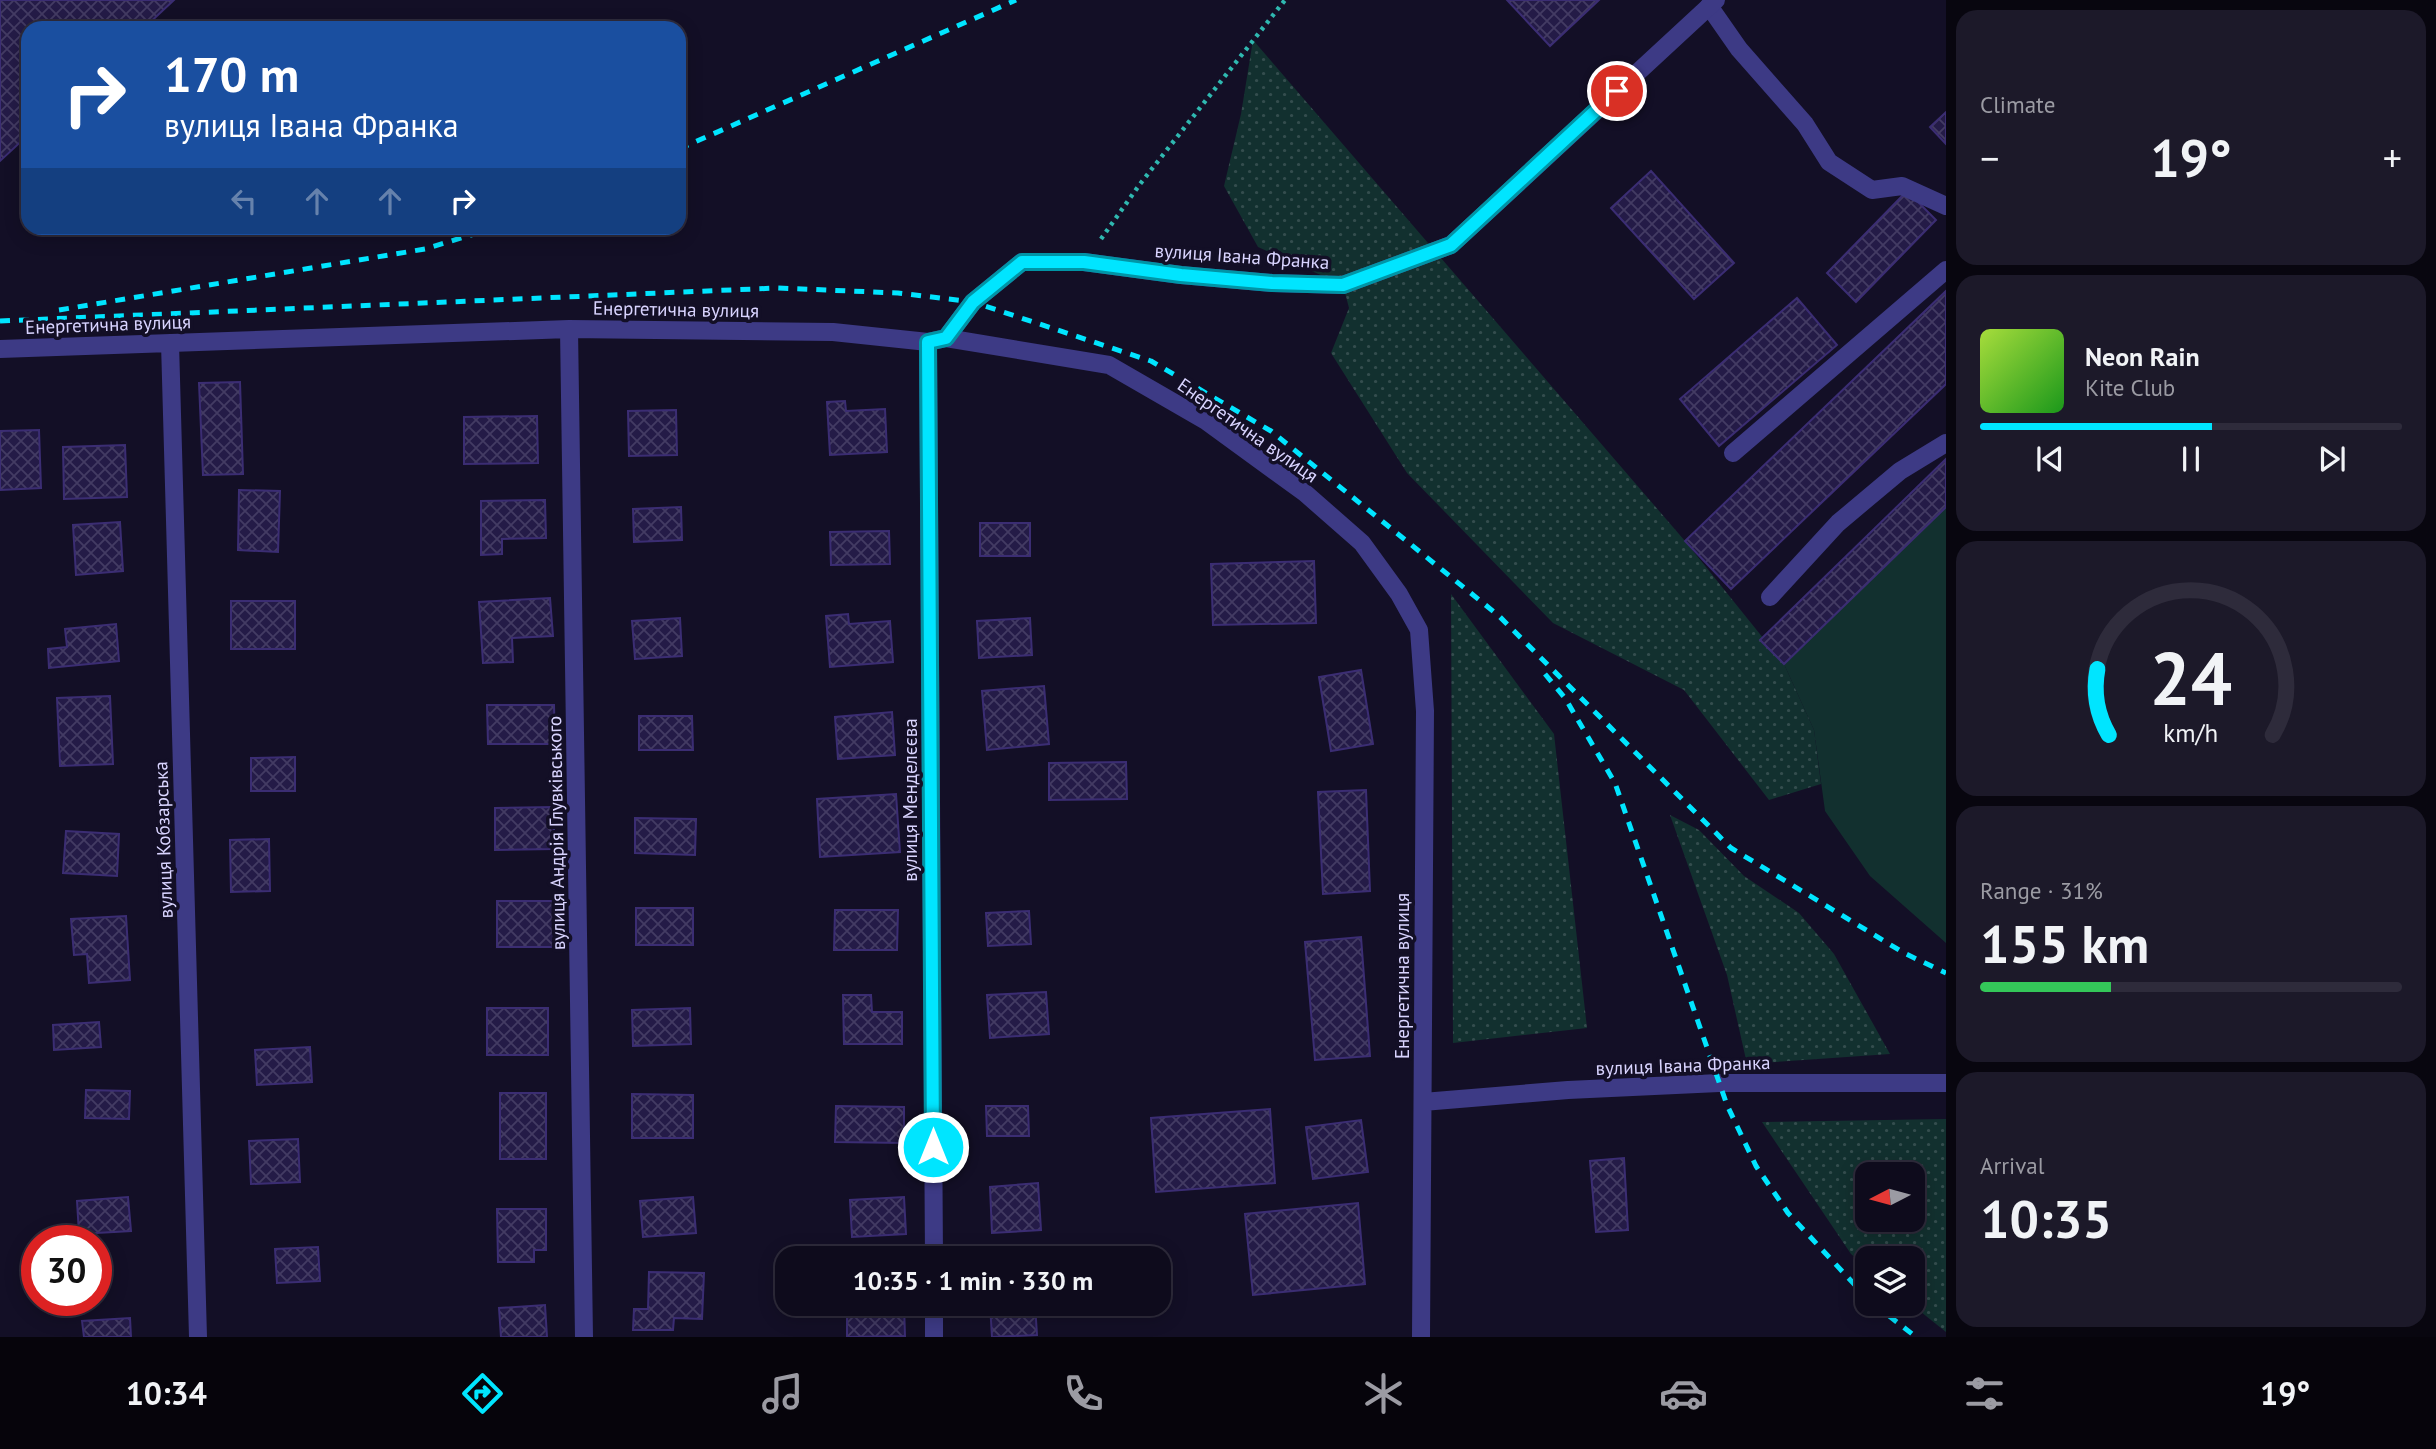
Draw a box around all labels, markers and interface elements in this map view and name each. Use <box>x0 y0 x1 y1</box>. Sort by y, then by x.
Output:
text: 170 m <box>164 42 299 106</box>
icon: right <box>49 49 140 140</box>
pin <box>1587 61 1647 121</box>
icon: arrive <box>1598 72 1636 110</box>
text: Climate <box>1980 90 2055 119</box>
text: вулиця Івана Франка <box>164 104 459 146</box>
text: 19° <box>2150 124 2232 191</box>
text: − <box>1980 133 1999 182</box>
text: + <box>2383 133 2402 182</box>
icon: left <box>225 182 263 220</box>
icon: ahead <box>298 182 336 220</box>
icon: ahead <box>371 182 409 220</box>
icon: right <box>444 182 482 220</box>
street label: вулиця Івана Франка <box>1154 238 1330 274</box>
street label: Енергетична вулиця <box>593 296 759 322</box>
street label: Енергетична вулиця <box>25 309 191 339</box>
text: Neon Rain <box>2085 340 2200 373</box>
street label: Енергетична вулиця <box>1173 373 1323 487</box>
text: Kite Club <box>2085 373 2175 402</box>
icon: previous <box>2031 440 2069 478</box>
icon: pause <box>2172 440 2210 478</box>
icon: next <box>2313 440 2351 478</box>
text: 24 <box>2150 631 2232 725</box>
street label: вулиця Андрія Глувківського <box>542 716 570 950</box>
text: km/h <box>2164 716 2218 748</box>
street label: вулиця Менделєєва <box>898 718 922 882</box>
street label: вулиця Кобзарська <box>148 761 178 919</box>
text: Range · 31% <box>1980 876 2103 905</box>
street label: Енергетична вулиця <box>1390 893 1414 1059</box>
text: 155 km <box>1980 910 2149 977</box>
street label: вулиця Івана Франка <box>1595 1050 1771 1080</box>
position arrow <box>896 1110 970 1184</box>
text: Arrival <box>1980 1151 2044 1180</box>
north arrow <box>1855 1162 1925 1232</box>
map controls <box>1855 1162 1925 1316</box>
text: 10:35 <box>1980 1185 2112 1252</box>
speed limit sign: 30 <box>21 1225 112 1316</box>
button: layers <box>1855 1246 1925 1316</box>
text: 10:35 · 1 min · 330 m <box>853 1264 1093 1297</box>
icon: directions <box>458 1369 507 1418</box>
icon: music <box>758 1369 807 1418</box>
icon: phone <box>1059 1369 1108 1418</box>
icon: climate <box>1359 1369 1408 1418</box>
icon: car <box>1659 1369 1708 1418</box>
icon: filters <box>1960 1369 2009 1418</box>
text: 10:34 <box>126 1372 207 1414</box>
text: 19° <box>2260 1372 2310 1414</box>

